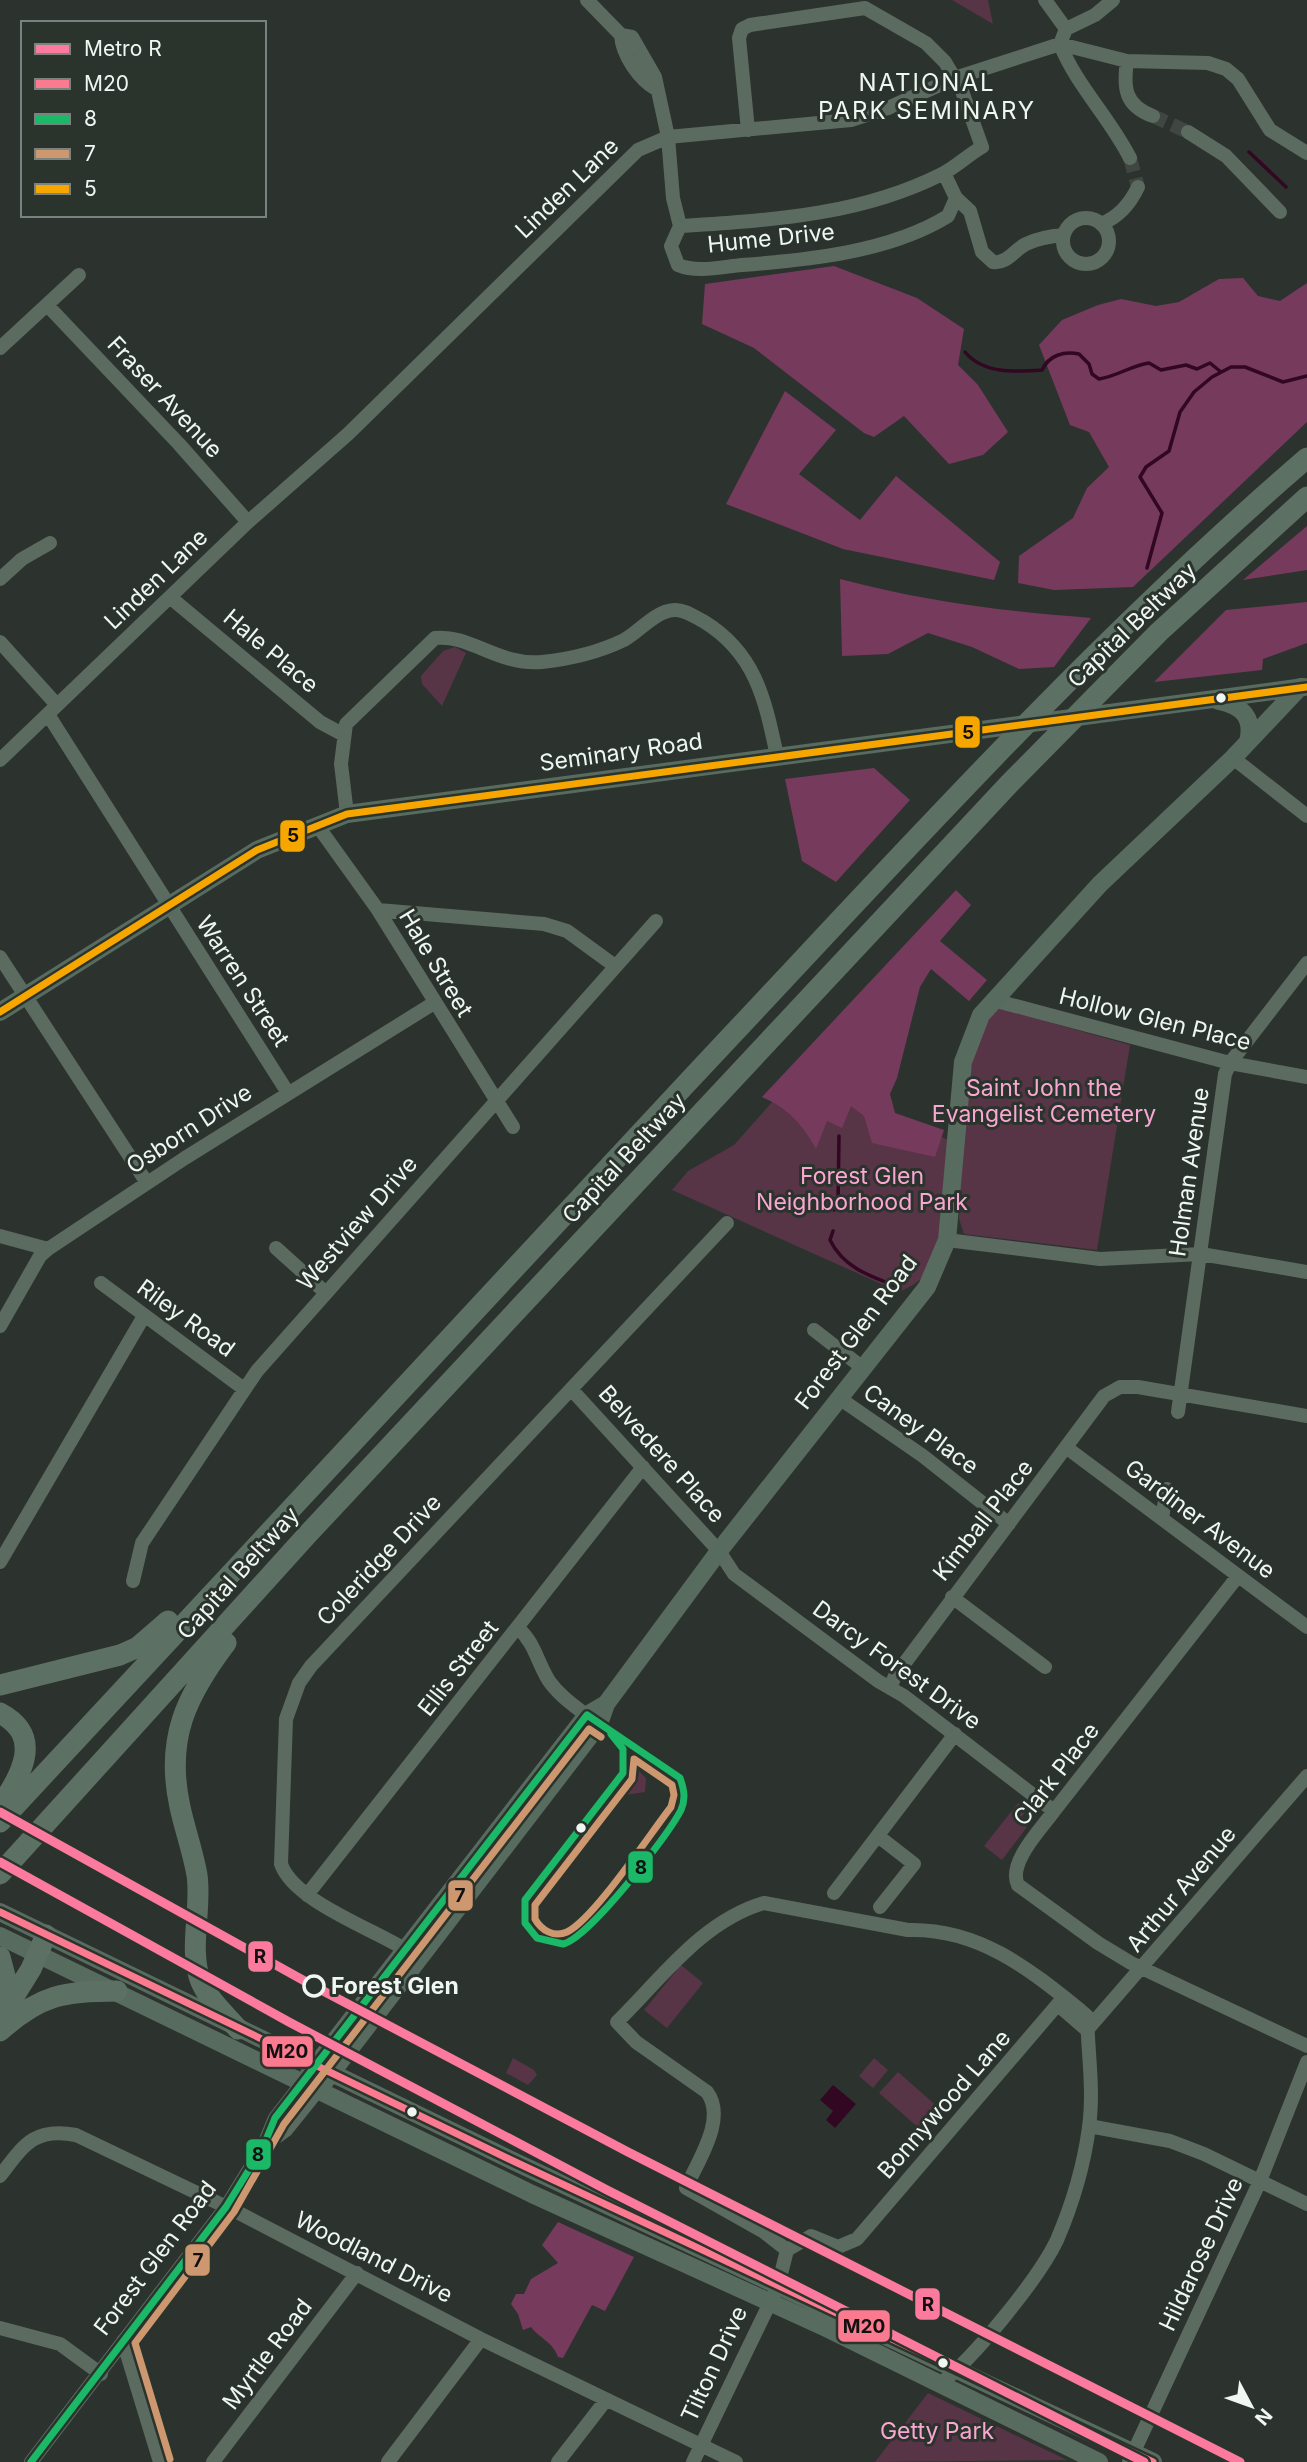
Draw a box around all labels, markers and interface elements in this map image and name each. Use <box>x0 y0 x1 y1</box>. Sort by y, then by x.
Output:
legend <box>21 21 266 217</box>
text: Metro R <box>84 36 162 61</box>
district label: NATIONAL PARK SEMINARY <box>818 68 1036 125</box>
text: M20 <box>84 71 129 96</box>
text: 8 <box>84 106 97 131</box>
street label: Linden Lane <box>510 132 624 244</box>
text: 7 <box>84 141 96 166</box>
text: 5 <box>84 176 97 201</box>
street label: Hume Drive <box>706 217 836 259</box>
street label: Fraser Avenue <box>102 330 228 464</box>
street label: Linden Lane <box>99 523 213 635</box>
street label: Capital Beltway <box>1062 556 1202 694</box>
street label: Hale Place <box>218 603 324 699</box>
unlabelled marker <box>1214 691 1228 705</box>
line badge: 5 <box>954 715 981 749</box>
text: 5 <box>962 721 974 744</box>
street label: Seminary Road <box>538 727 704 777</box>
line badge: 5 <box>279 819 306 853</box>
text: 5 <box>287 824 299 847</box>
street label: Hale Street <box>393 904 479 1022</box>
street label: Warren Street <box>190 910 296 1052</box>
street label: Hollow Glen Place <box>1056 982 1254 1056</box>
park label: Saint John the Evangelist Cemetery <box>932 1074 1156 1128</box>
street label: Osborn Drive <box>121 1078 257 1180</box>
street label: Holman Avenue <box>1163 1086 1215 1258</box>
street label: Capital Beltway <box>556 1087 692 1229</box>
street label: Westview Drive <box>291 1150 423 1296</box>
park label: Forest Glen Neighborhood Park <box>756 1162 968 1216</box>
street label: Forest Glen Road <box>789 1249 923 1415</box>
street label: Riley Road <box>132 1273 240 1363</box>
street label: Caney Place <box>858 1378 984 1480</box>
street label: Belvedere Place <box>593 1379 731 1529</box>
street label: Gardiner Avenue <box>1119 1453 1281 1585</box>
street label: Kimball Place <box>927 1454 1039 1586</box>
street label: Coleridge Drive <box>311 1489 447 1631</box>
street label: Capital Beltway <box>171 1501 305 1645</box>
street label: Darcy Forest Drive <box>807 1595 987 1735</box>
street label: Ellis Street <box>412 1614 504 1722</box>
street label: Clark Place <box>1007 1717 1105 1831</box>
street label: Arthur Avenue <box>1120 1820 1242 1958</box>
unlabelled marker <box>574 1821 588 1835</box>
line badge: 8 <box>627 1850 654 1884</box>
text: 8 <box>635 1856 647 1879</box>
line badge: 7 <box>447 1879 474 1912</box>
text: 7 <box>454 1884 466 1907</box>
line badge: R <box>247 1940 274 1973</box>
text: R <box>254 1945 267 1968</box>
place label: Forest Glen <box>331 1972 459 2000</box>
marker: Forest Glen <box>303 1975 325 1997</box>
street label: Bonnywood Lane <box>872 2024 1016 2184</box>
line badge: M20 <box>261 2035 314 2068</box>
text: M20 <box>266 2040 308 2063</box>
unlabelled marker <box>405 2105 419 2119</box>
line badge: 8 <box>245 2138 272 2171</box>
text: 8 <box>252 2143 264 2166</box>
street label: Hildarose Drive <box>1153 2173 1249 2335</box>
street label: Forest Glen Road <box>88 2175 222 2341</box>
street label: Woodland Drive <box>291 2205 457 2309</box>
line badge: 7 <box>184 2243 211 2277</box>
text: 7 <box>192 2249 204 2272</box>
line badge: R <box>914 2287 941 2321</box>
street label: Myrtle Road <box>216 2293 318 2415</box>
text: R <box>922 2293 935 2316</box>
street label: Tilton Drive <box>675 2302 753 2426</box>
line badge: M20 <box>837 2309 891 2343</box>
text: M20 <box>843 2315 885 2338</box>
unlabelled marker <box>936 2356 950 2370</box>
north arrow <box>1216 2371 1286 2441</box>
text: N <box>1250 2404 1277 2430</box>
park label: Getty Park <box>880 2417 994 2445</box>

